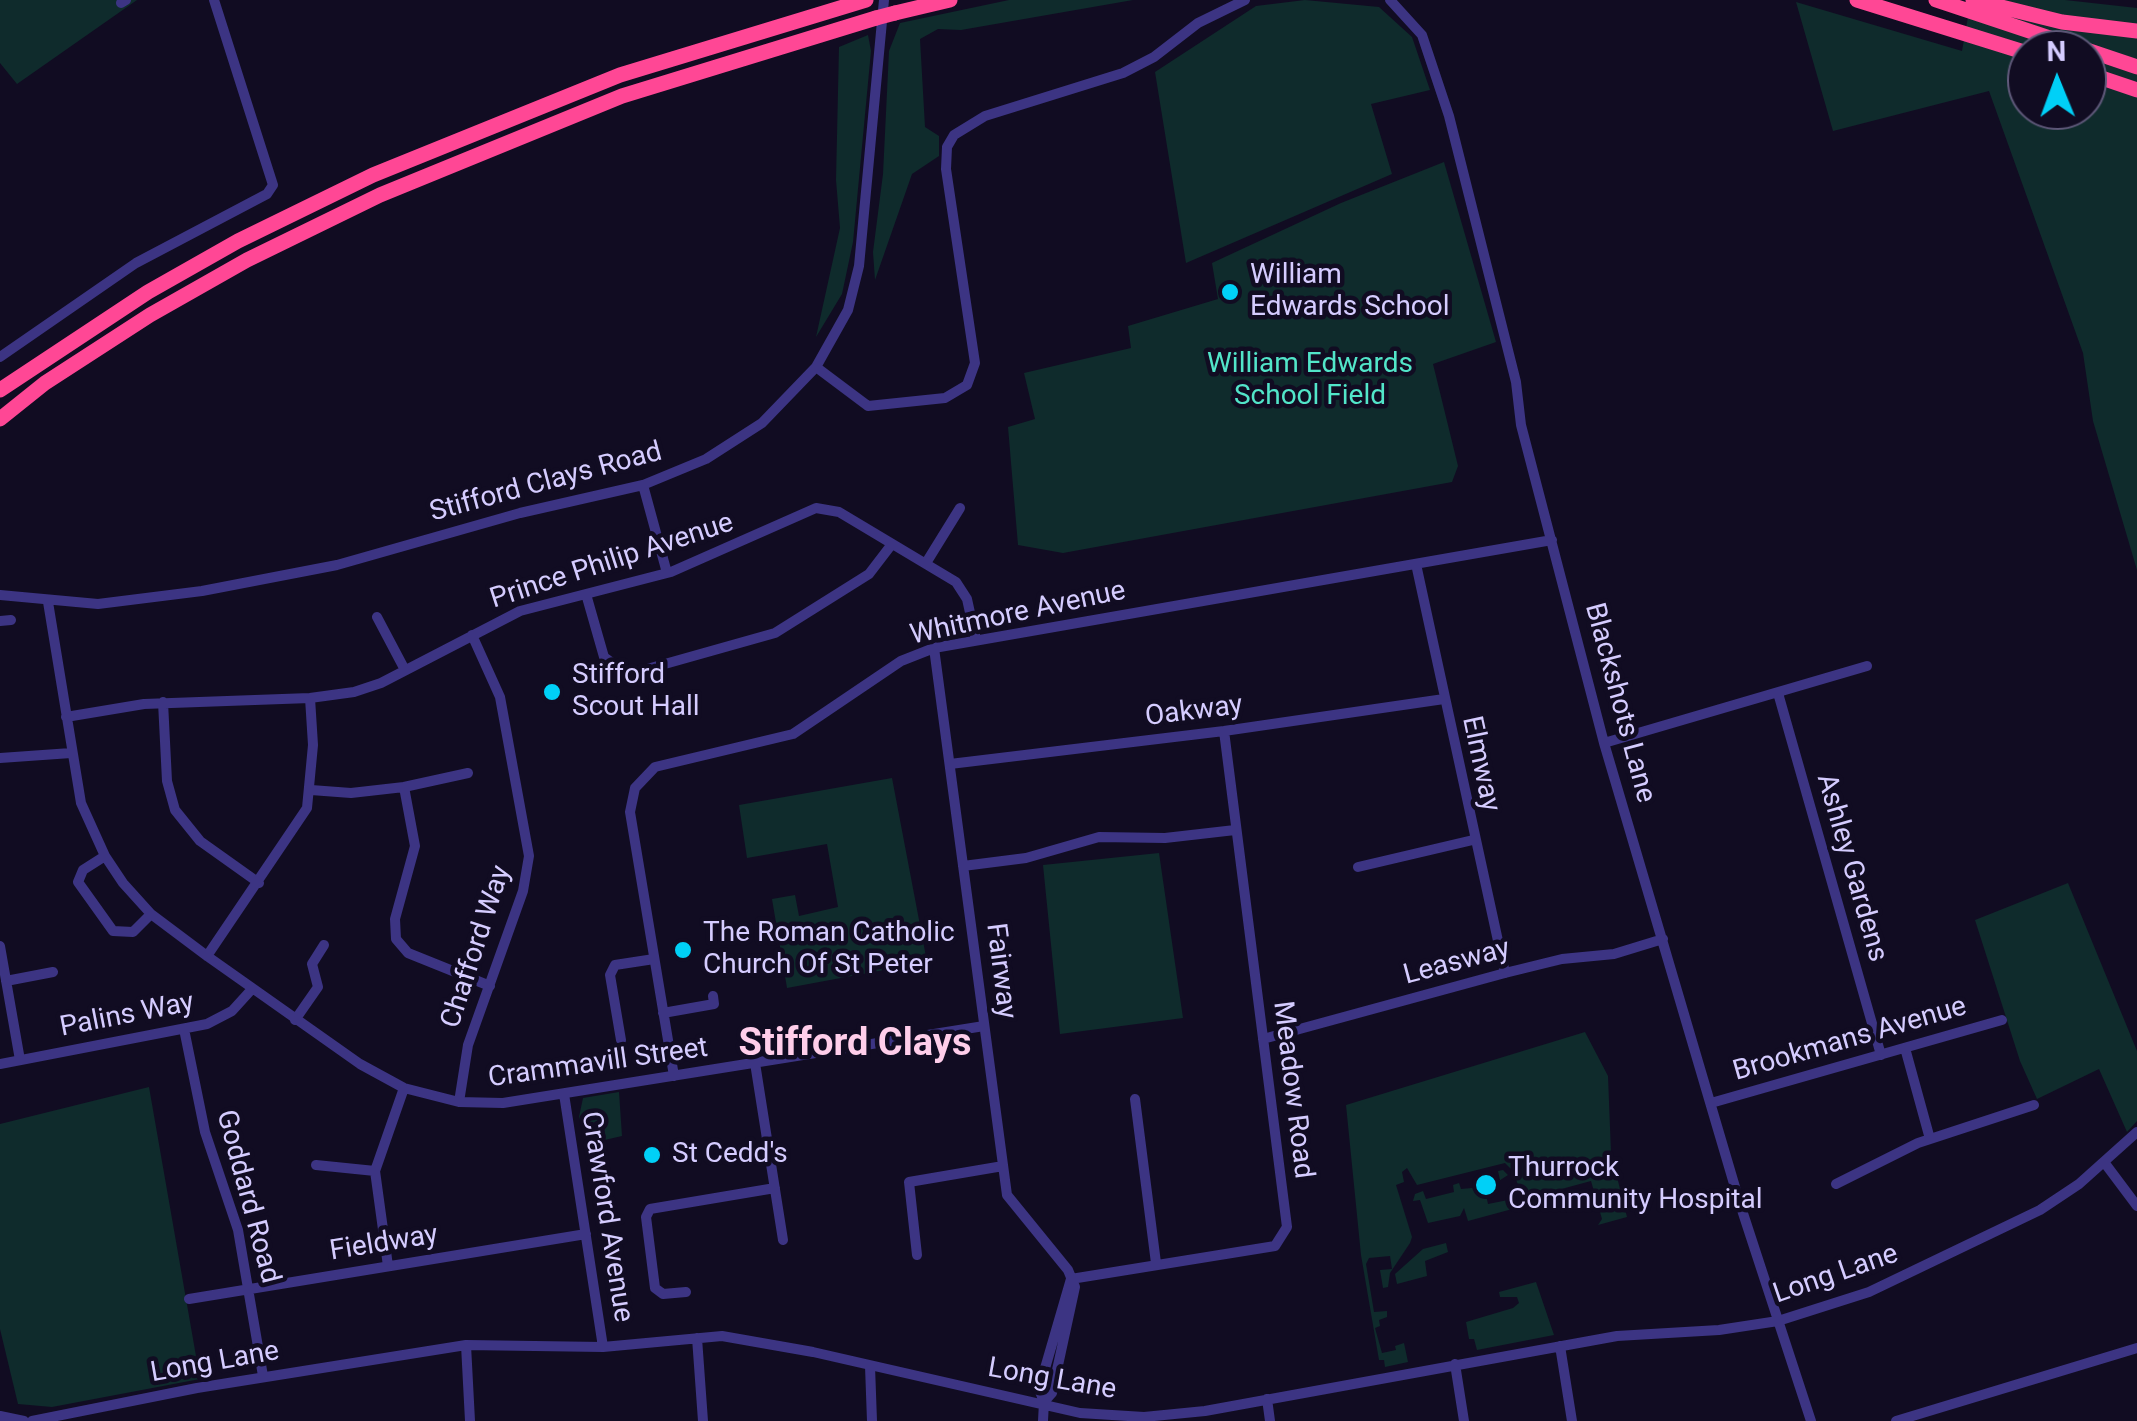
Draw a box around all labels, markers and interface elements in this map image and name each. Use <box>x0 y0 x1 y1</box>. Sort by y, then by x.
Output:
north arrow <box>2007 30 2107 130</box>
text: N <box>2046 35 2067 68</box>
place label: William Edwards School <box>1250 259 1450 325</box>
marker: William Edwards School <box>1219 281 1241 303</box>
park label: William Edwards School Field <box>1207 348 1413 414</box>
street label: Stifford Clays Road <box>426 436 666 530</box>
street label: Prince Philip Avenue <box>486 507 738 617</box>
street label: Whitmore Avenue <box>907 575 1129 653</box>
street label: Blackshots Lane <box>1576 599 1662 807</box>
place label: Stifford Scout Hall <box>572 659 700 725</box>
marker: Stifford Scout Hall <box>541 681 563 703</box>
street label: Oakway <box>1143 689 1245 735</box>
street label: Elmway <box>1454 713 1506 815</box>
street label: Ashley Gardens <box>1808 770 1894 966</box>
street label: Chafford Way <box>435 861 519 1033</box>
place label: The Roman Catholic Church Of St Peter <box>703 917 955 983</box>
street label: Fairway <box>977 921 1023 1021</box>
street label: Leasway <box>1400 933 1514 993</box>
marker: The Roman Catholic Church Of St Peter <box>672 939 694 961</box>
street label: Palins Way <box>57 987 197 1045</box>
street label: Brookmans Avenue <box>1730 991 1970 1089</box>
street label: Meadow Road <box>1264 999 1320 1181</box>
district label: Stifford Clays <box>739 1022 971 1068</box>
street label: Crammavill Street <box>486 1032 710 1096</box>
street label: Goddard Road <box>208 1107 286 1287</box>
street label: Crawford Avenue <box>573 1109 639 1325</box>
place label: St Cedd's <box>672 1138 788 1172</box>
marker: St Cedd's <box>641 1144 663 1166</box>
place label: Thurrock Community Hospital <box>1508 1152 1762 1218</box>
marker: Thurrock Community Hospital <box>1473 1172 1499 1198</box>
street label: Fieldway <box>328 1219 440 1269</box>
street label: Long Lane <box>1769 1238 1903 1312</box>
street label: Long Lane <box>148 1335 282 1391</box>
street label: Long Lane <box>985 1352 1119 1408</box>

